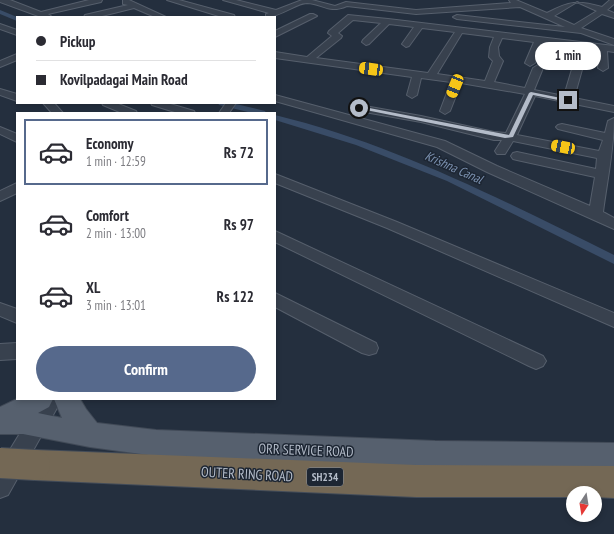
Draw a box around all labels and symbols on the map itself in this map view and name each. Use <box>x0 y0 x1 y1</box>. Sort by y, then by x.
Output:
callout: 1 min <box>535 42 601 70</box>
car <box>358 61 384 77</box>
car <box>445 73 465 99</box>
route end <box>559 91 577 109</box>
route start <box>350 99 368 117</box>
car <box>550 139 576 155</box>
water label: Krishna Canal <box>422 147 487 188</box>
street label: ORR SERVICE ROAD <box>258 439 354 461</box>
street label: OUTER RING ROAD <box>201 463 293 485</box>
road number: SH234 <box>307 468 343 486</box>
north arrow <box>566 486 602 522</box>

